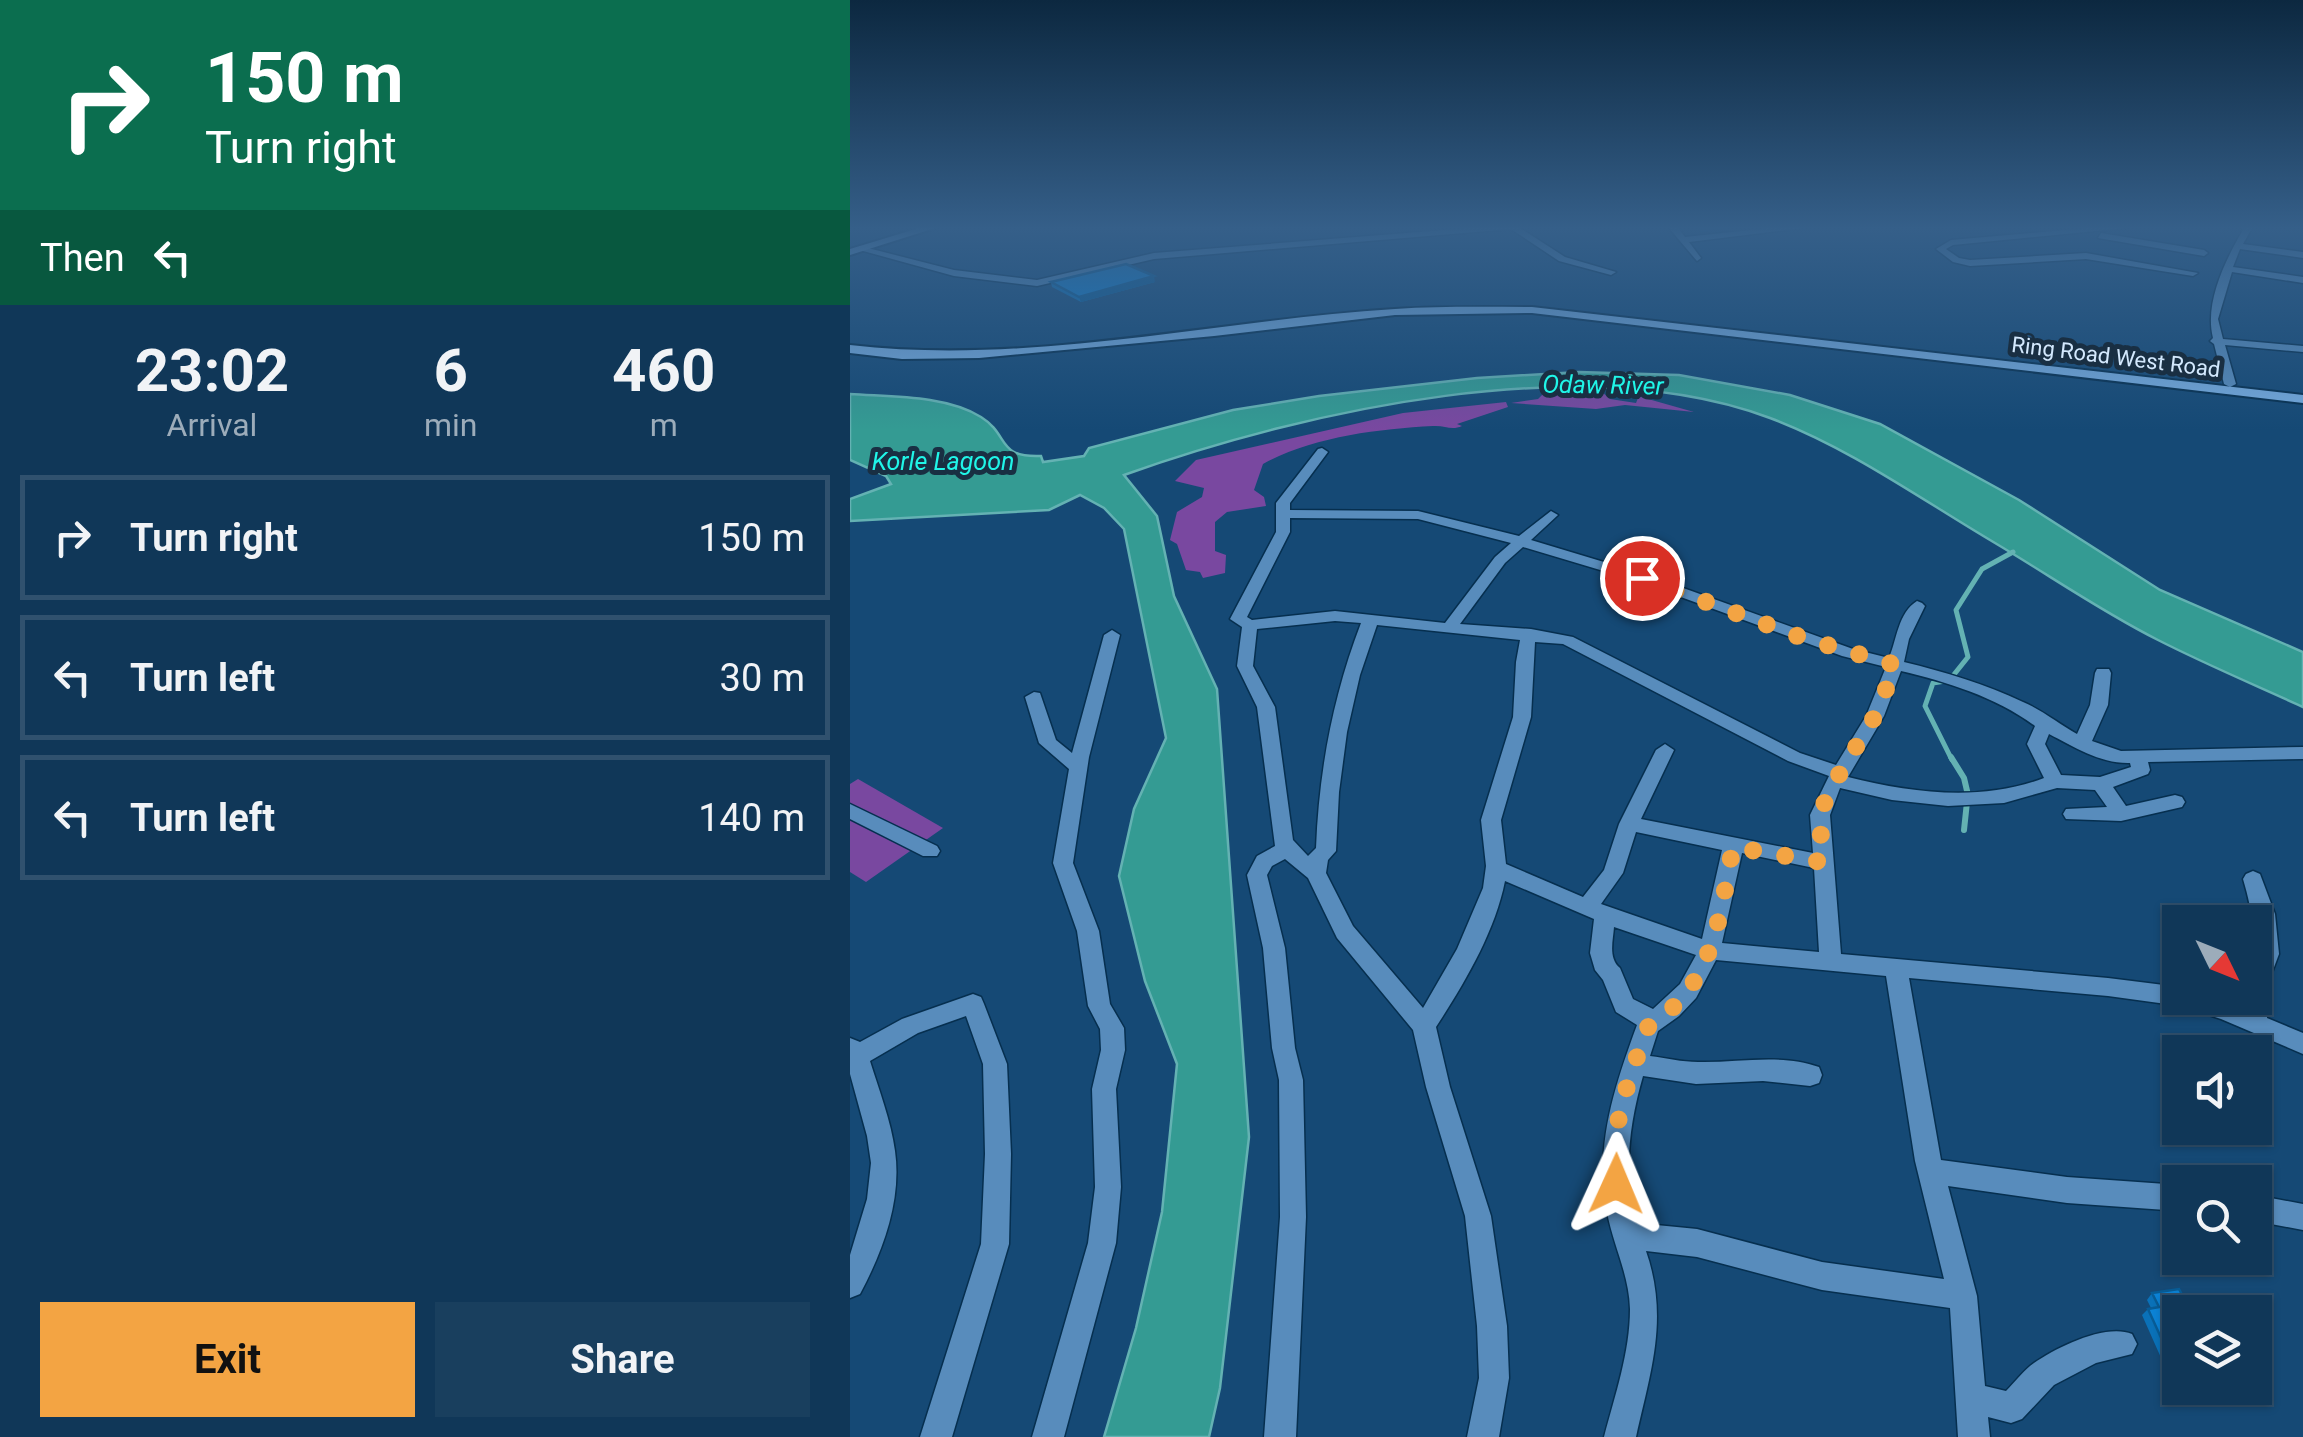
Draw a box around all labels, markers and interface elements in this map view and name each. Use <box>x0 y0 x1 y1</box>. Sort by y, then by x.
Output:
text: 150 m <box>205 37 404 119</box>
icon: right <box>40 40 170 170</box>
text: Turn right <box>205 121 397 174</box>
icon: left <box>145 230 200 285</box>
text: Then <box>40 236 125 280</box>
street label: Ring Road West Road <box>2010 332 2222 382</box>
text: 23:02 <box>135 335 289 406</box>
text: 6 <box>433 335 468 406</box>
text: 460 <box>612 335 715 406</box>
water label: Odaw River <box>1542 369 1665 401</box>
text: Arrival <box>167 406 257 444</box>
text: min <box>424 406 477 444</box>
text: m <box>650 406 678 444</box>
water label: Korle Lagoon <box>872 447 1014 476</box>
icon: right <box>45 510 100 565</box>
text: Turn right <box>130 516 298 560</box>
text: 150 m <box>698 516 805 560</box>
pin <box>1600 536 1685 621</box>
icon: arrive <box>1615 551 1670 606</box>
icon: left <box>45 650 100 705</box>
text: Turn left <box>130 656 275 700</box>
text: 30 m <box>720 656 805 700</box>
icon: left <box>45 790 100 845</box>
text: Turn left <box>130 796 275 840</box>
text: 140 m <box>698 796 805 840</box>
north arrow <box>2162 905 2272 1015</box>
map controls <box>2162 905 2272 1405</box>
button: sound <box>2162 1035 2272 1145</box>
position arrow <box>1564 1132 1668 1236</box>
button: search <box>2162 1165 2272 1275</box>
button: layers <box>2162 1295 2272 1405</box>
button: Exit <box>40 1302 415 1417</box>
button: Share <box>435 1302 810 1417</box>

